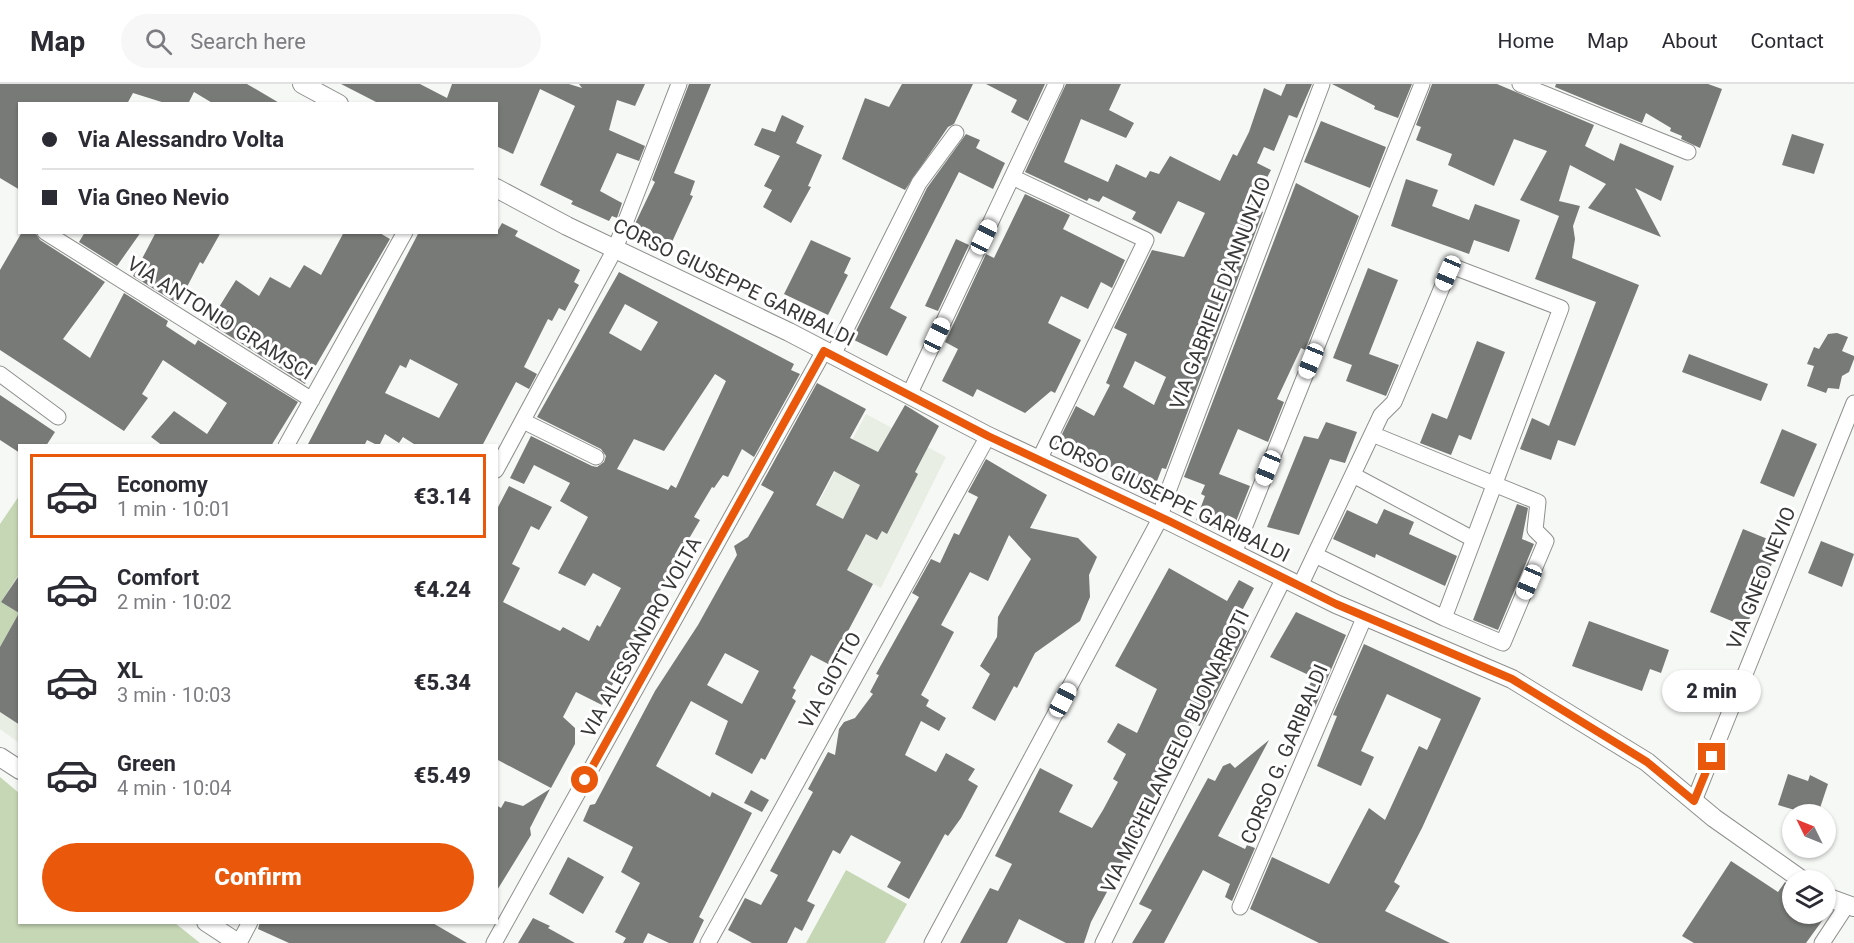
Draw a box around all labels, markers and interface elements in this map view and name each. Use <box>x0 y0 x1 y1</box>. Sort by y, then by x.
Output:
search box <box>121 14 541 68</box>
text: Map <box>30 25 85 58</box>
icon: search <box>142 25 175 58</box>
text: Search here <box>190 29 306 54</box>
text: Home <box>1498 29 1554 53</box>
text: Map <box>1587 29 1629 53</box>
text: About <box>1662 29 1718 53</box>
text: Contact <box>1751 29 1824 53</box>
text: Via Alessandro Volta <box>78 127 284 152</box>
street label: VIA GABRIELE D'ANNUNZIO <box>1165 173 1275 413</box>
text: Via Gneo Nevio <box>78 185 229 210</box>
street label: CORSO GIUSEPPE GARIBALDI <box>609 213 859 351</box>
car <box>968 217 1000 257</box>
street label: VIA ANTONIO GRAMSCI <box>123 251 317 385</box>
car <box>1433 253 1463 293</box>
car <box>921 315 953 355</box>
car <box>1296 341 1326 381</box>
street label: CORSO GIUSEPPE GARIBALDI <box>1044 429 1294 567</box>
car <box>1253 448 1283 488</box>
icon: car <box>45 469 99 523</box>
text: Economy <box>117 472 208 497</box>
text: €3.14 <box>414 484 471 509</box>
text: 1 min · 10:01 <box>117 497 232 521</box>
street label: VIA GNEO NEVIO <box>1721 503 1801 653</box>
street label: VIA ALESSANDRO VOLTA <box>576 533 706 741</box>
icon: car <box>45 562 99 616</box>
car <box>1514 562 1544 602</box>
text: Comfort <box>117 565 199 590</box>
text: €4.24 <box>414 577 471 602</box>
text: 2 min · 10:02 <box>117 590 232 614</box>
street label: VIA MICHELANGELO BUONARROTI <box>1096 605 1254 897</box>
street label: VIA GIOTTO <box>794 628 866 732</box>
icon: car <box>45 655 99 709</box>
text: XL <box>117 658 143 683</box>
street label: CORSO G. GARIBALDI <box>1235 661 1333 847</box>
text: €5.34 <box>414 670 471 695</box>
callout: 2 min <box>1662 670 1762 712</box>
text: 2 min <box>1686 679 1737 703</box>
car <box>1047 680 1079 720</box>
text: 3 min · 10:03 <box>117 683 232 707</box>
route end <box>1698 743 1725 770</box>
icon: car <box>45 748 99 802</box>
text: Green <box>117 751 176 776</box>
text: €5.49 <box>414 763 471 788</box>
route start <box>571 766 598 793</box>
text: 4 min · 10:04 <box>117 776 232 800</box>
north arrow <box>1782 804 1836 858</box>
map controls <box>1782 804 1836 924</box>
button: Confirm <box>42 843 474 912</box>
button: layers <box>1782 870 1836 924</box>

